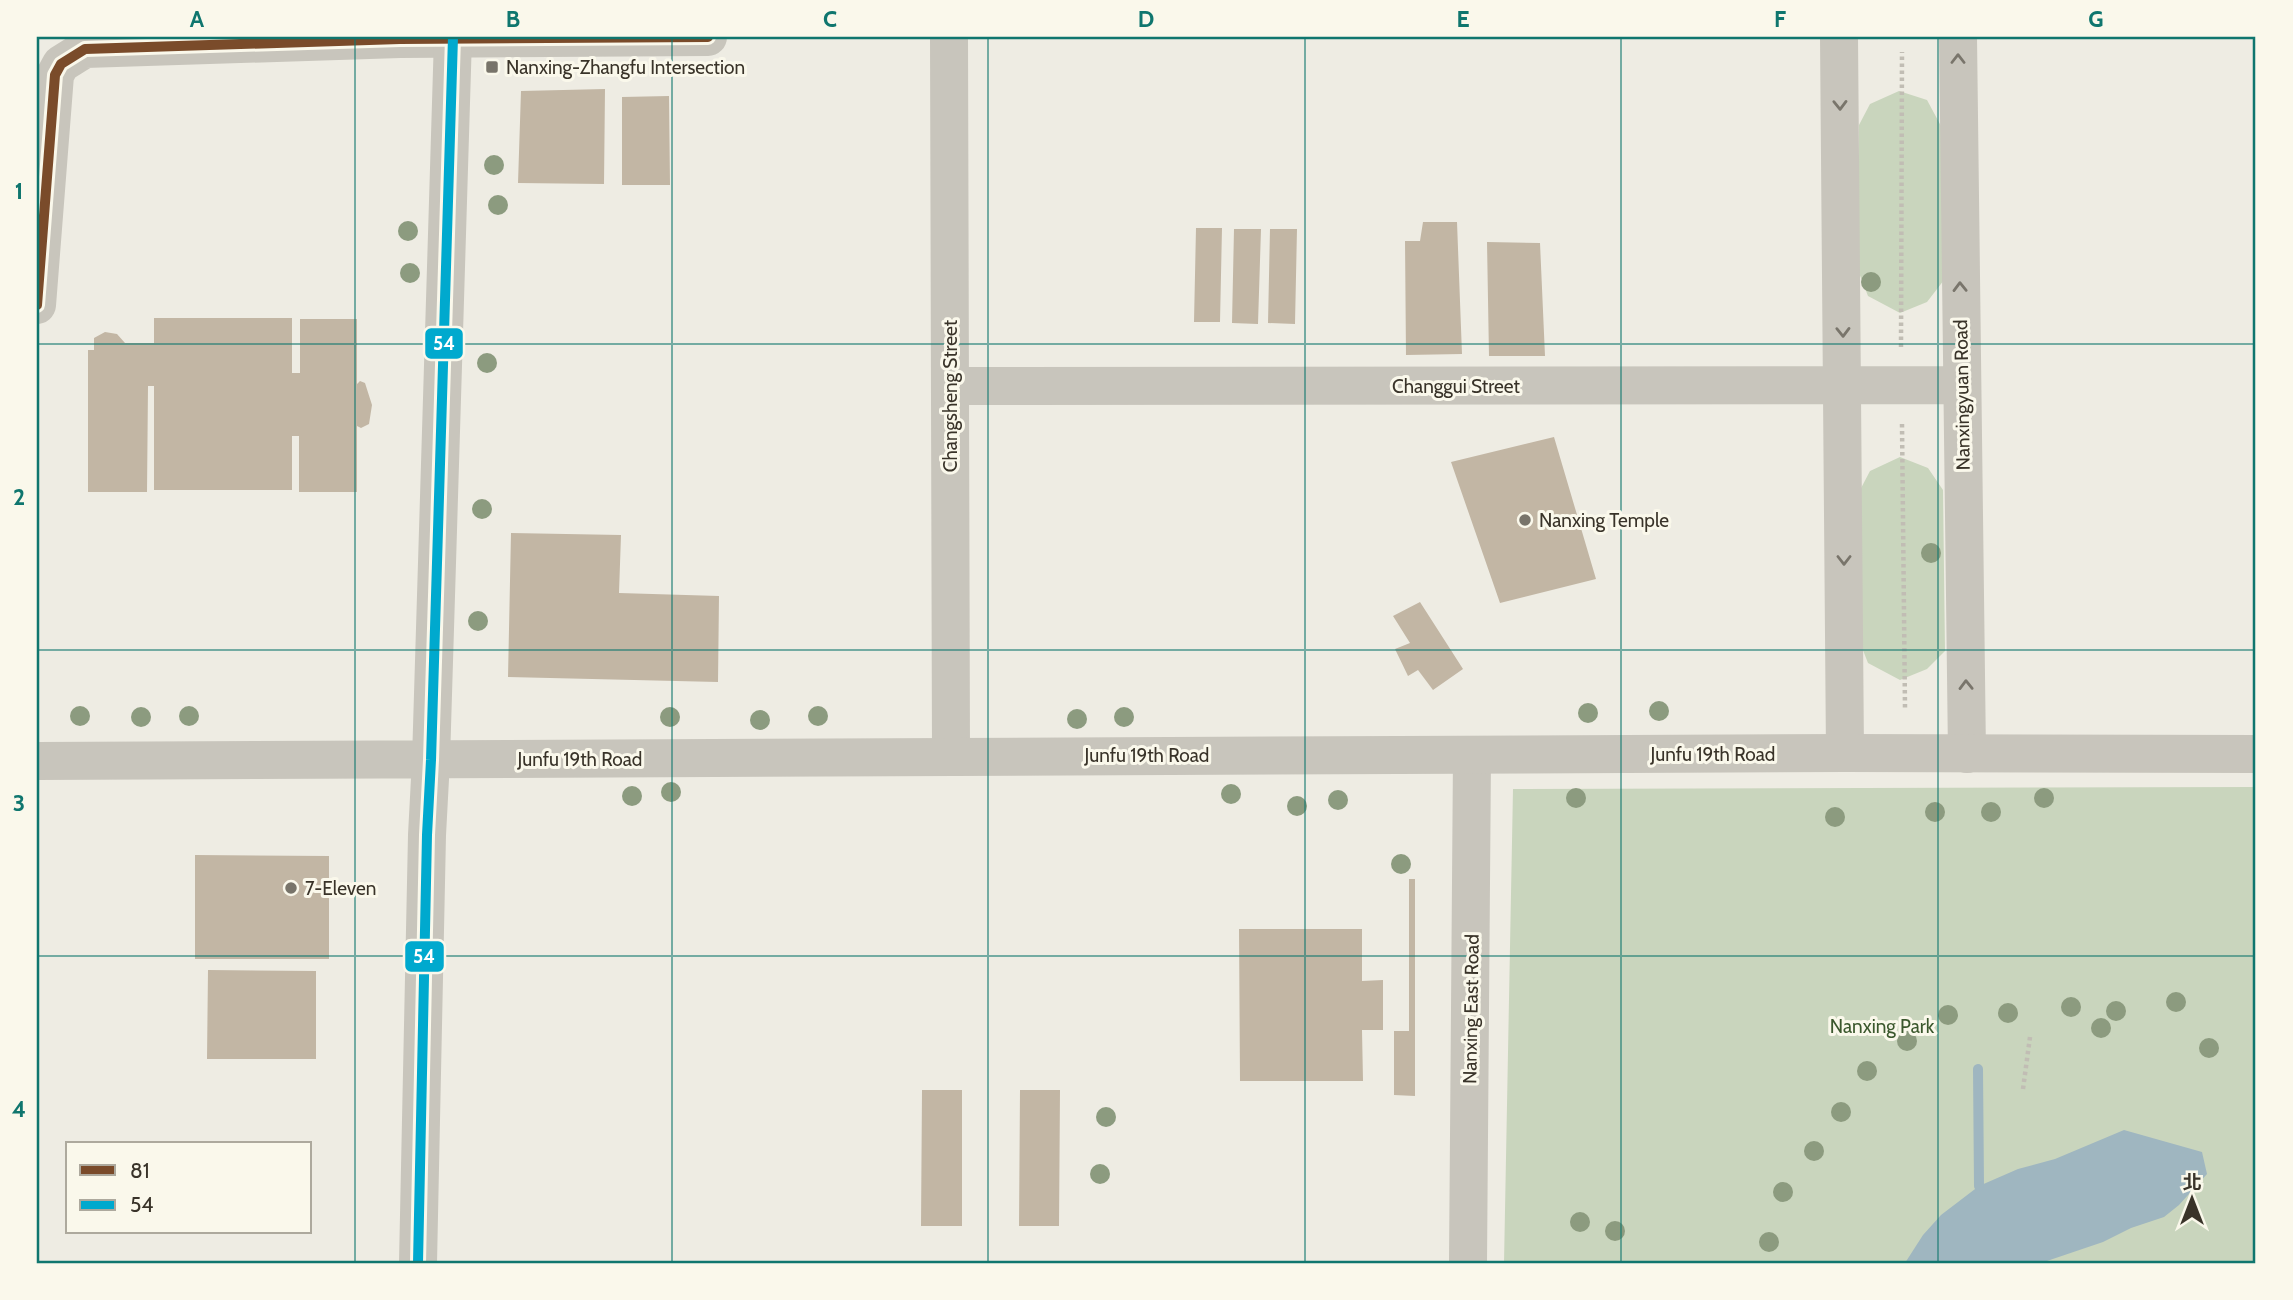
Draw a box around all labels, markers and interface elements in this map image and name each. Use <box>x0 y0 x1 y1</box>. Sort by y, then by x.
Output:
text: A <box>190 5 205 33</box>
text: B <box>506 5 520 33</box>
text: C <box>823 5 837 33</box>
text: D <box>1138 5 1154 33</box>
text: E <box>1456 5 1470 33</box>
text: F <box>1774 5 1786 33</box>
text: G <box>2088 5 2104 33</box>
one-way arrow <box>1950 53 1966 64</box>
place label: Nanxing-Zhangfu Intersection <box>506 56 745 79</box>
marker: Nanxing-Zhangfu Intersection <box>484 59 500 75</box>
one-way arrow <box>1832 100 1847 111</box>
text: 1 <box>15 177 23 205</box>
one-way arrow <box>1952 281 1968 291</box>
street label: Changsheng Street <box>939 319 962 472</box>
street label: Nanxingyuan Road <box>1949 319 1975 471</box>
line badge: 54 <box>424 327 464 360</box>
one-way arrow <box>1835 327 1850 338</box>
text: 54 <box>433 332 455 355</box>
street label: Changgui Street <box>1392 375 1520 398</box>
text: 2 <box>13 483 25 511</box>
place label: Nanxing Temple <box>1539 509 1669 532</box>
marker: Nanxing Temple <box>1517 512 1533 528</box>
one-way arrow <box>1836 555 1852 566</box>
one-way arrow <box>1958 680 1974 690</box>
street label: Junfu 19th Road <box>1650 743 1775 766</box>
street label: Junfu 19th Road <box>1084 744 1209 767</box>
street label: Junfu 19th Road <box>517 748 642 771</box>
text: 3 <box>13 789 25 817</box>
place label: 7-Eleven <box>305 877 376 900</box>
marker: 7-Eleven <box>283 880 299 896</box>
street label: Nanxing East Road <box>1458 934 1484 1084</box>
line badge: 54 <box>404 940 445 973</box>
text: 54 <box>413 945 435 968</box>
park label: Nanxing Park <box>1830 1015 1935 1038</box>
text: 4 <box>12 1095 26 1123</box>
legend <box>66 1142 312 1234</box>
text: 81 <box>130 1158 150 1183</box>
north arrow <box>2156 1164 2226 1234</box>
text: 北 <box>2182 1171 2202 1194</box>
text: 54 <box>130 1192 154 1217</box>

